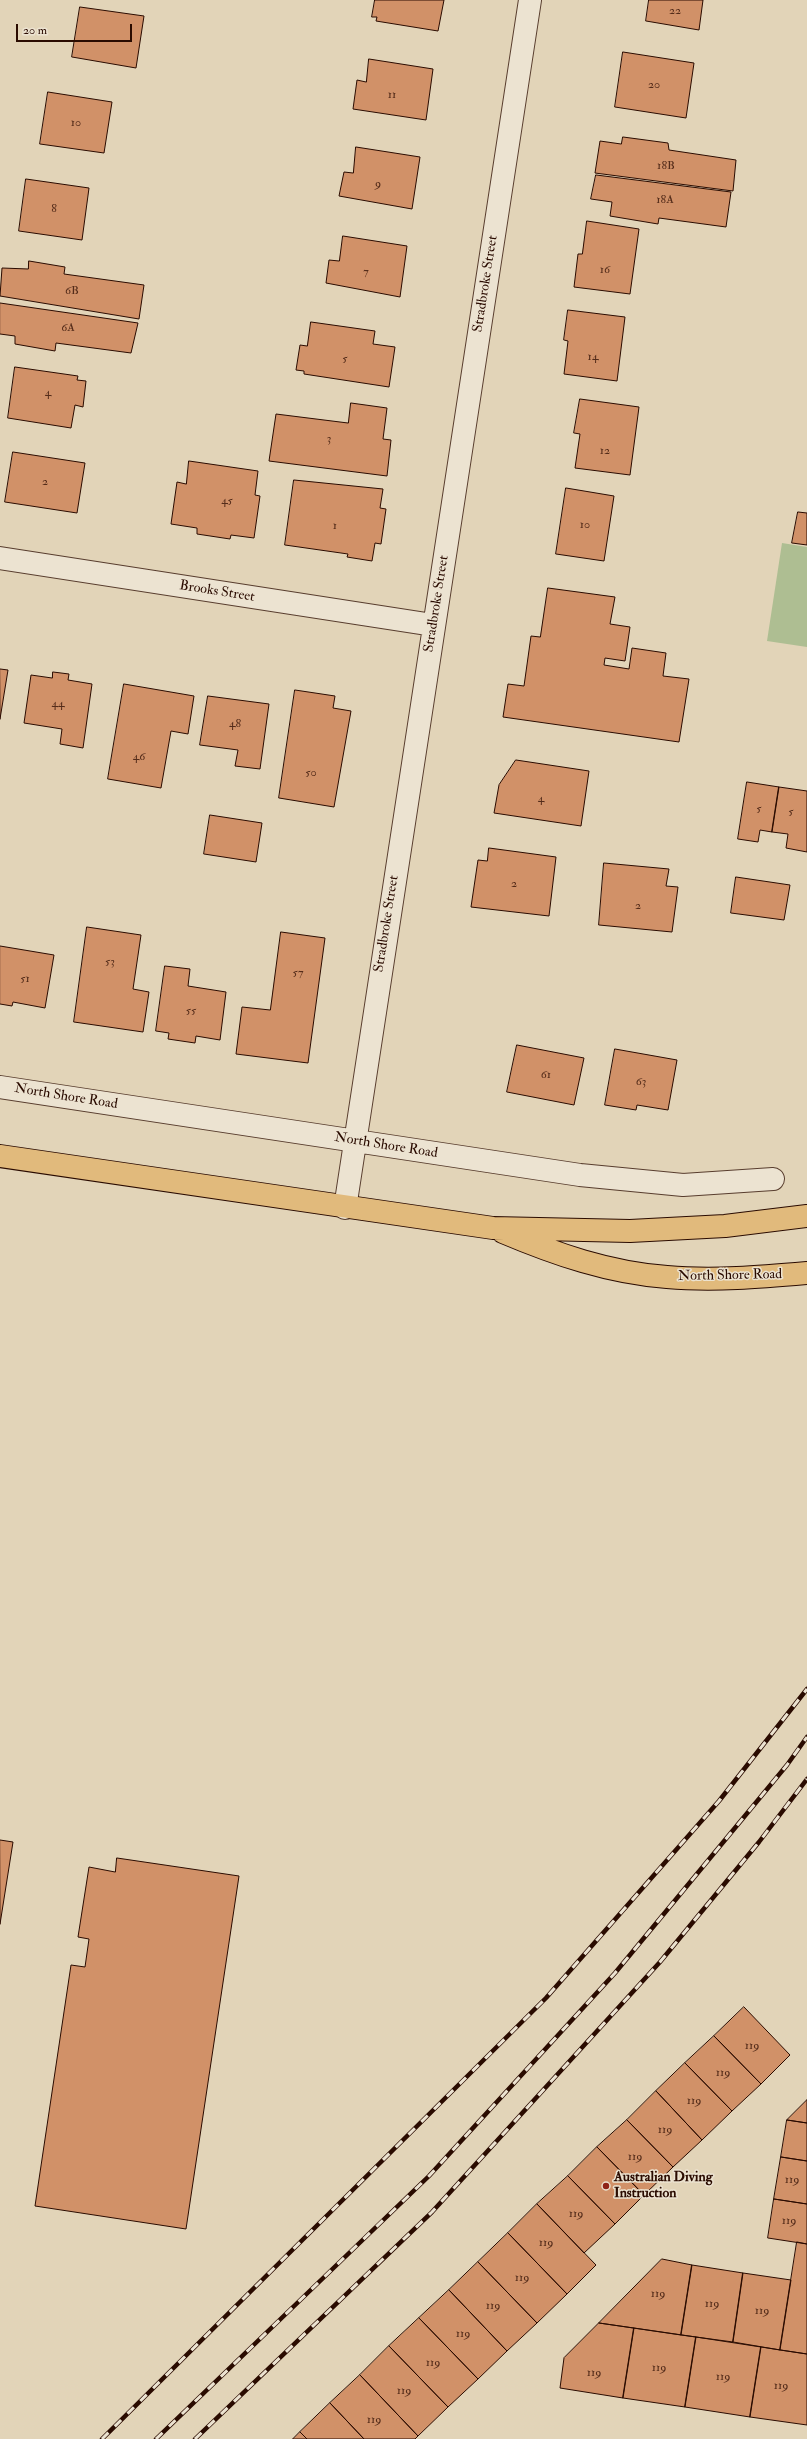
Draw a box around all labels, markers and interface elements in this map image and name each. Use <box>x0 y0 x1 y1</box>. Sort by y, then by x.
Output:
house number: 22 <box>669 4 681 18</box>
scale bar <box>18 16 134 42</box>
text: 20 m <box>23 23 47 38</box>
house number: 20 <box>648 78 660 92</box>
house number: 11 <box>388 88 396 102</box>
house number: 10 <box>71 116 81 130</box>
house number: 18B <box>657 159 675 173</box>
house number: 9 <box>375 177 381 191</box>
house number: 18A <box>656 193 674 207</box>
house number: 8 <box>51 202 57 216</box>
street label: Stradbroke Street <box>470 234 502 334</box>
house number: 16 <box>600 263 610 277</box>
house number: 7 <box>363 265 369 279</box>
house number: 6B <box>65 284 79 298</box>
house number: 6A <box>61 321 75 335</box>
house number: 14 <box>588 350 598 364</box>
house number: 5 <box>342 352 348 366</box>
house number: 4 <box>45 386 51 400</box>
house number: 3 <box>327 432 331 446</box>
house number: 12 <box>600 444 610 458</box>
house number: 2 <box>42 475 48 489</box>
house number: 45 <box>221 494 233 508</box>
house number: 10 <box>580 518 590 532</box>
house number: 1 <box>333 519 337 533</box>
street label: Stradbroke Street <box>421 554 453 654</box>
street label: Brooks Street <box>178 578 256 606</box>
house number: 44 <box>52 697 64 711</box>
house number: 48 <box>229 717 241 731</box>
house number: 46 <box>133 750 145 764</box>
house number: 50 <box>305 766 317 780</box>
house number: 4 <box>538 792 544 806</box>
house number: 5 <box>756 802 762 816</box>
house number: 5 <box>788 805 794 819</box>
street label: Stradbroke Street <box>371 874 403 974</box>
house number: 2 <box>511 877 517 891</box>
house number: 2 <box>635 899 641 913</box>
house number: 53 <box>105 955 115 969</box>
house number: 57 <box>293 966 303 980</box>
house number: 51 <box>20 972 30 986</box>
house number: 55 <box>186 1004 196 1018</box>
house number: 61 <box>541 1068 551 1082</box>
house number: 63 <box>636 1075 646 1089</box>
street label: North Shore Road <box>13 1081 119 1113</box>
street label: North Shore Road <box>333 1130 439 1162</box>
street label: North Shore Road <box>678 1267 782 1285</box>
house number: 119 <box>745 2039 759 2053</box>
house number: 119 <box>716 2066 730 2080</box>
house number: 119 <box>687 2094 701 2108</box>
house number: 119 <box>658 2123 672 2137</box>
house number: 119 <box>628 2150 642 2164</box>
place label: Australian Diving Instruction <box>614 2170 713 2202</box>
house number: 119 <box>785 2173 799 2187</box>
marker: Australian Diving Instruction <box>601 2181 611 2191</box>
house number: 119 <box>569 2207 583 2221</box>
house number: 119 <box>782 2214 796 2228</box>
house number: 119 <box>539 2236 553 2250</box>
house number: 119 <box>515 2271 529 2285</box>
house number: 119 <box>651 2287 665 2301</box>
house number: 119 <box>705 2297 719 2311</box>
house number: 119 <box>486 2299 500 2313</box>
house number: 119 <box>755 2304 769 2318</box>
house number: 119 <box>456 2327 470 2341</box>
house number: 119 <box>426 2356 440 2370</box>
house number: 119 <box>652 2361 666 2375</box>
house number: 119 <box>587 2366 601 2380</box>
house number: 119 <box>716 2370 730 2384</box>
house number: 119 <box>774 2379 788 2393</box>
house number: 119 <box>397 2384 411 2398</box>
house number: 119 <box>367 2413 381 2427</box>

